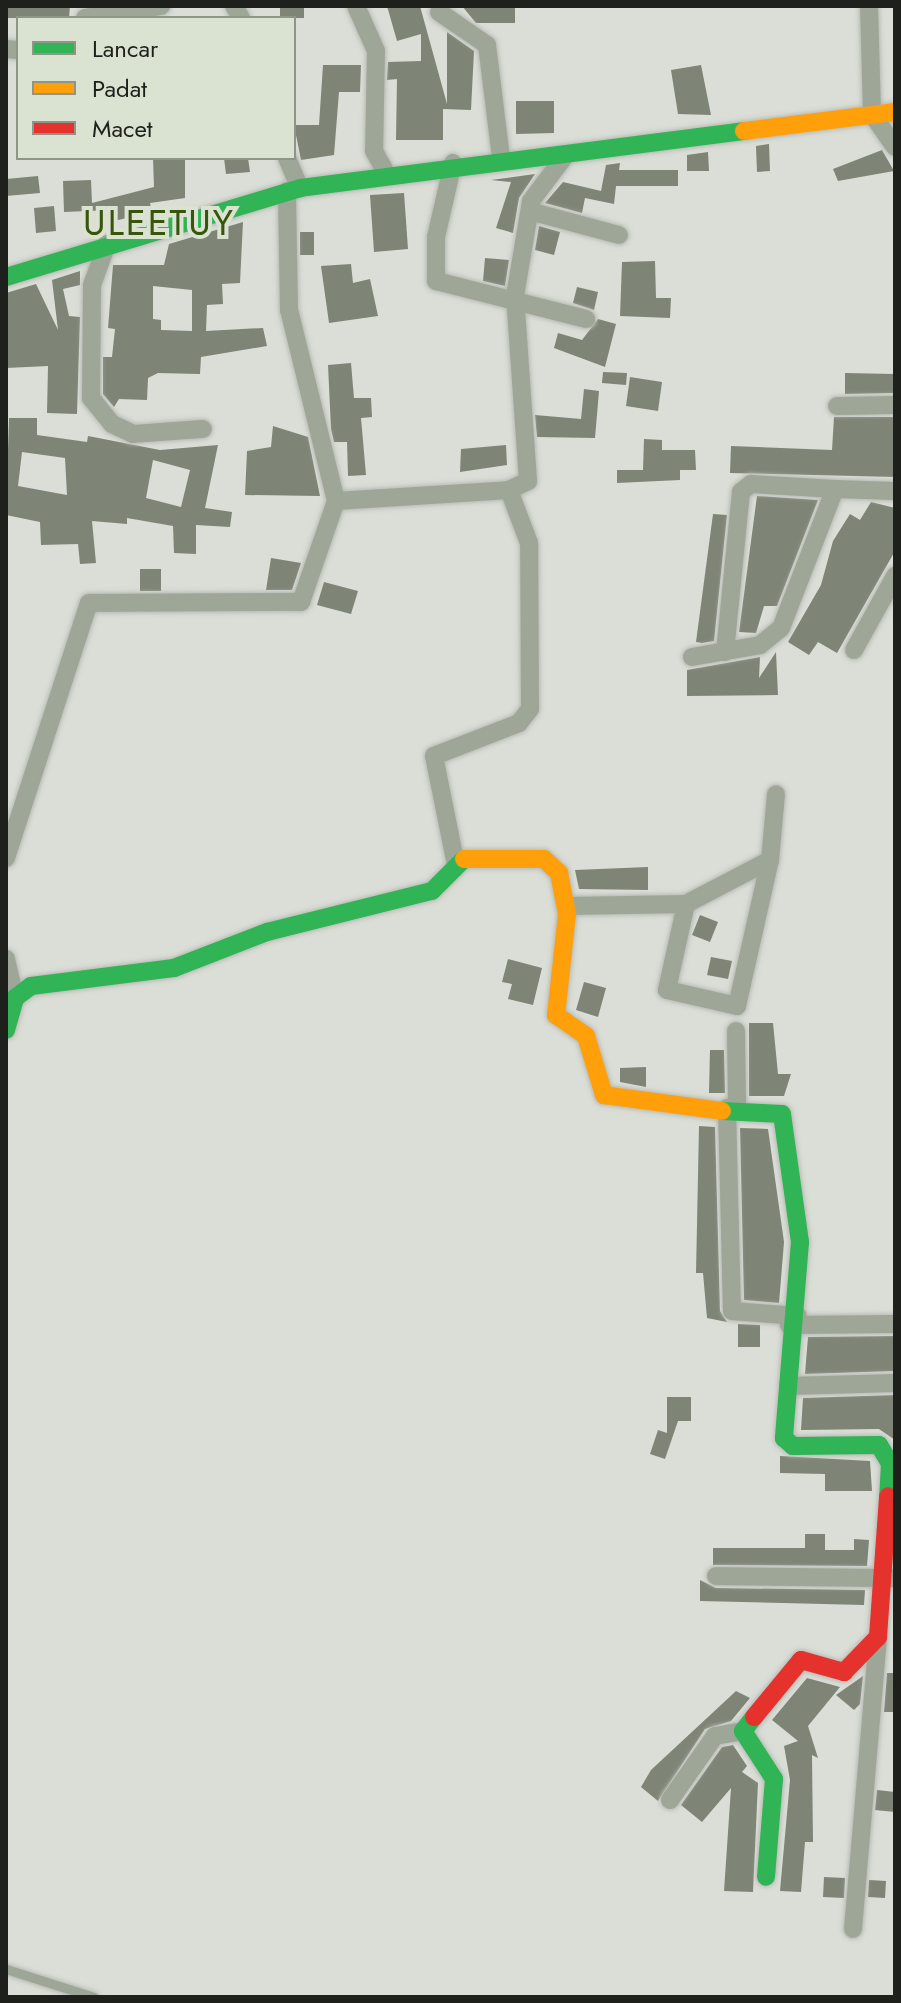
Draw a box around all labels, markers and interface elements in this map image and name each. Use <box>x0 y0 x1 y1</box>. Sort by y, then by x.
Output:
legend <box>16 16 296 160</box>
text: Lancar <box>92 31 158 66</box>
text: Padat <box>92 71 147 106</box>
text: Macet <box>92 111 153 146</box>
district label: ULEETUY <box>83 201 235 245</box>

